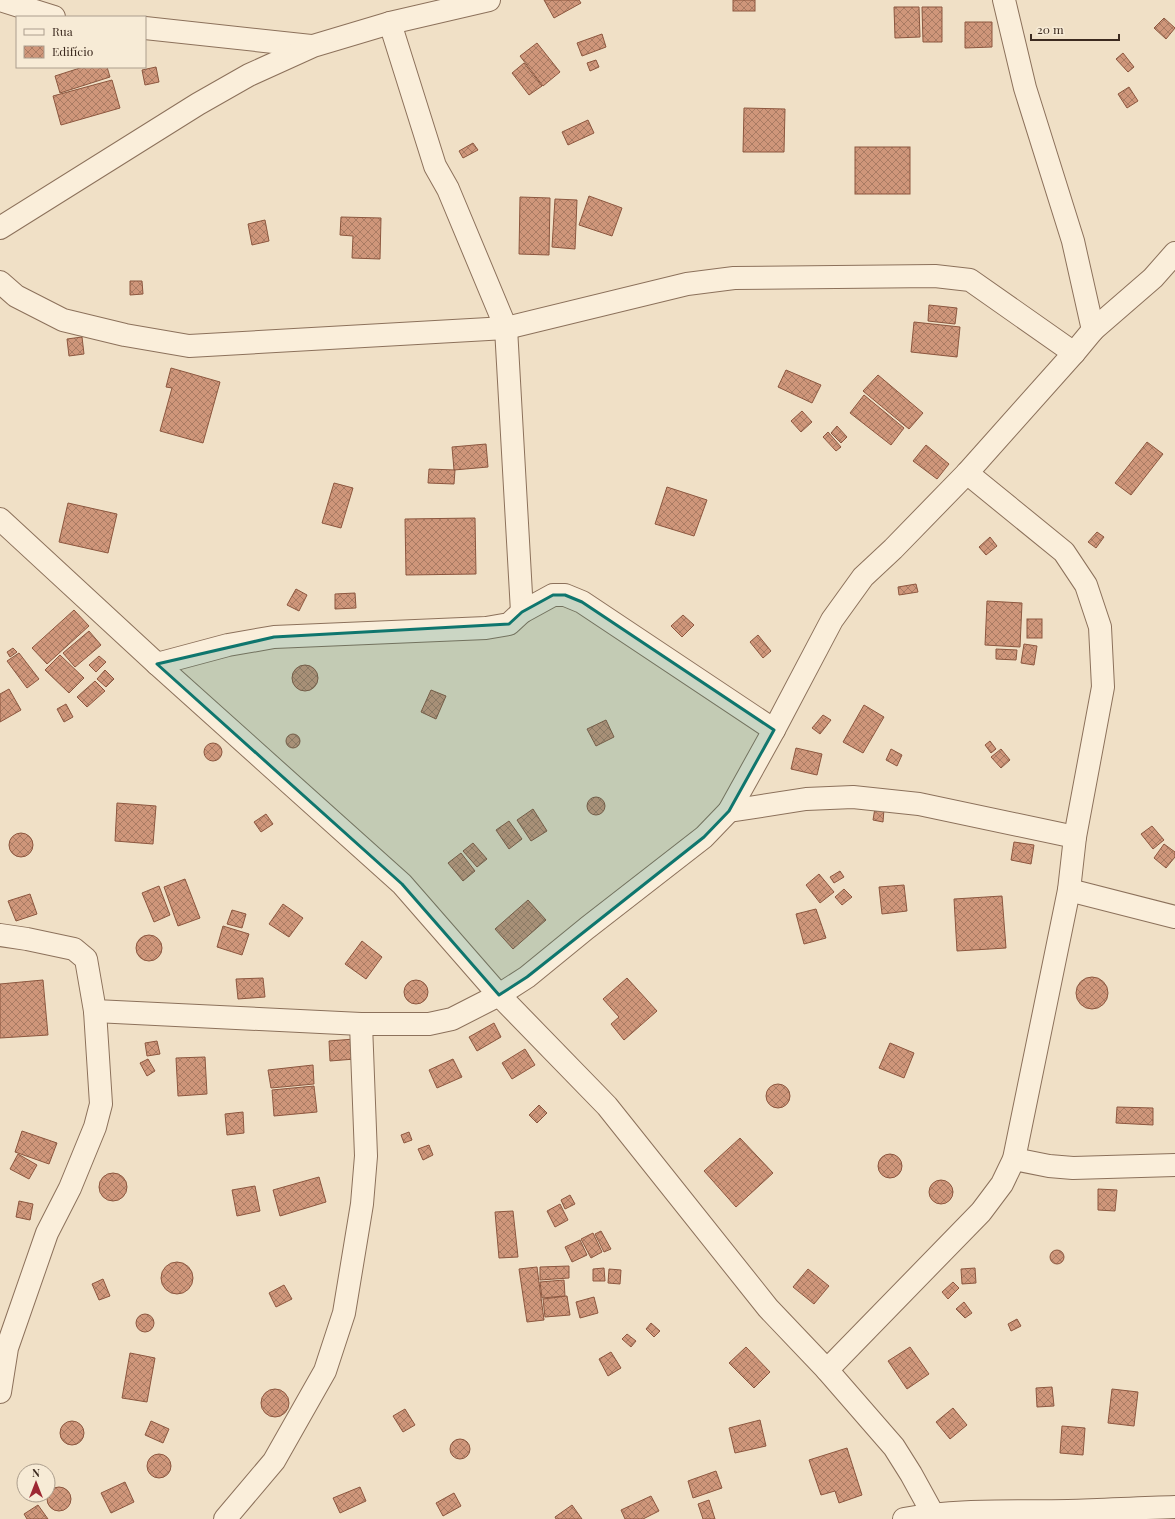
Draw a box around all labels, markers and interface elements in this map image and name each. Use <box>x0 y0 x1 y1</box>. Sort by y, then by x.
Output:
legend <box>16 16 146 68</box>
scale bar <box>1031 16 1119 42</box>
text: 20 m <box>1037 21 1064 37</box>
text: Rua <box>52 23 73 39</box>
text: Edifício <box>52 43 94 59</box>
north arrow <box>16 1463 56 1503</box>
text: N <box>32 1465 40 1480</box>

